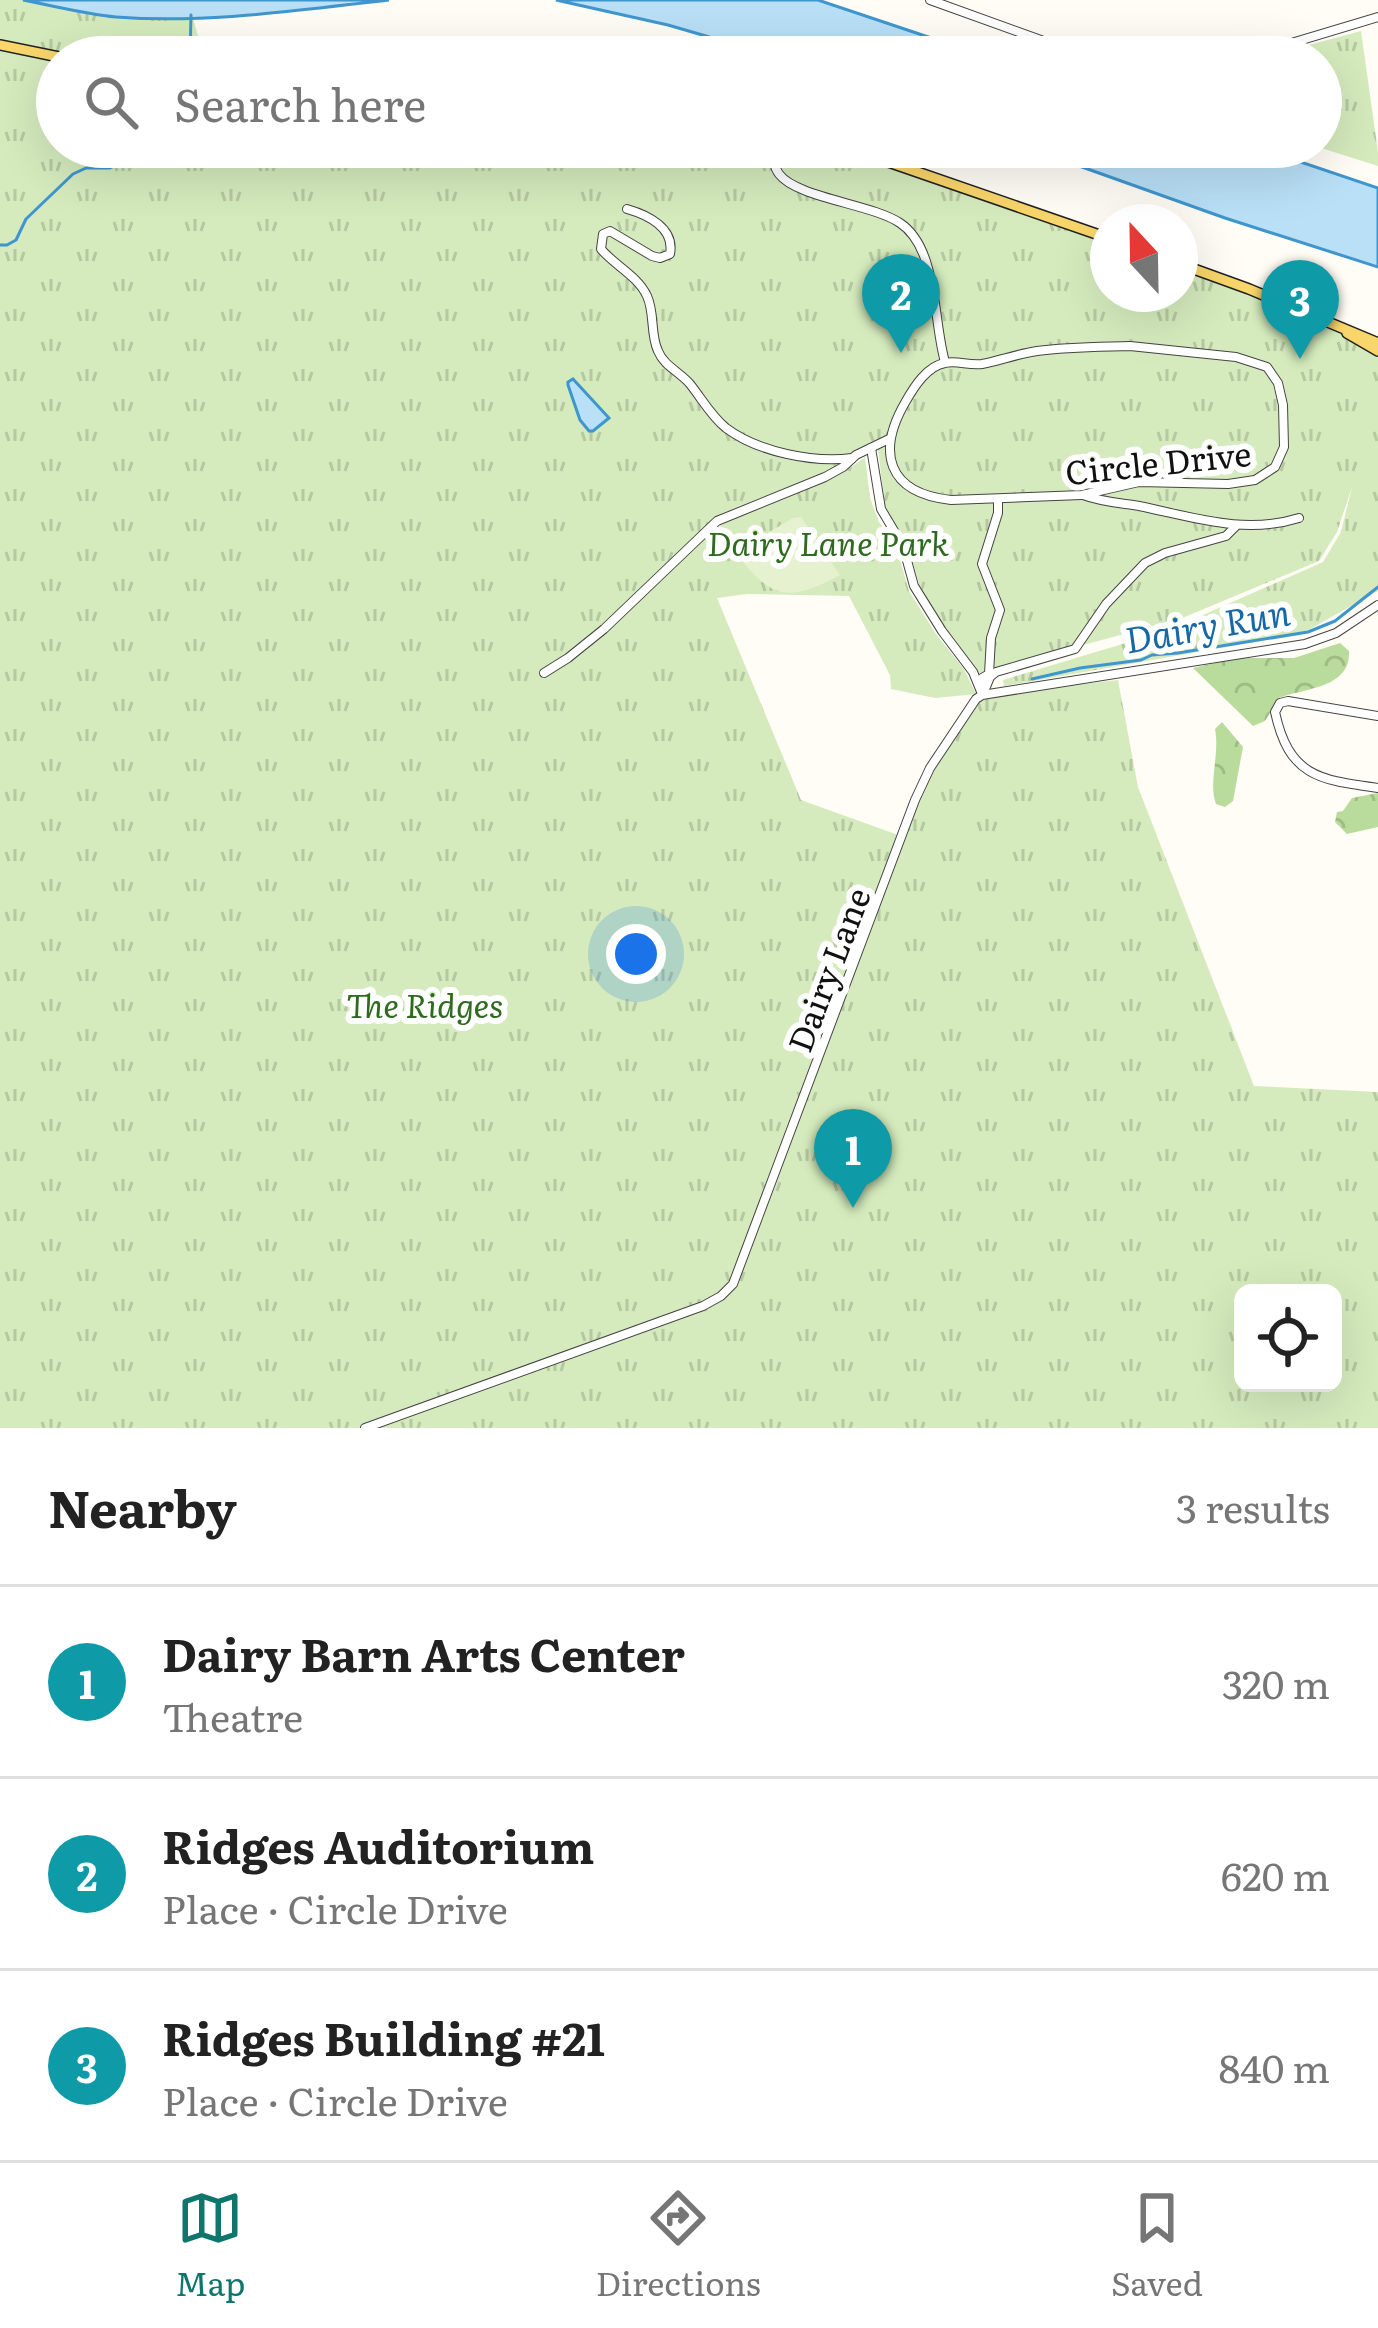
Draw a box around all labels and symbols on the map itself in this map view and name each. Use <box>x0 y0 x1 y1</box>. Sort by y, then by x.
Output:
north arrow <box>1090 204 1198 312</box>
pin: 2 <box>862 254 940 353</box>
pin: 3 <box>1261 260 1339 359</box>
street label: Circle Drive <box>1063 427 1253 495</box>
park label: Dairy Lane Park <box>707 517 949 566</box>
water label: Dairy Run <box>1120 583 1294 665</box>
street label: Dairy Lane <box>773 880 881 1058</box>
your location <box>606 924 666 984</box>
park label: The Ridges <box>347 979 503 1028</box>
pin: 1 <box>814 1109 892 1208</box>

